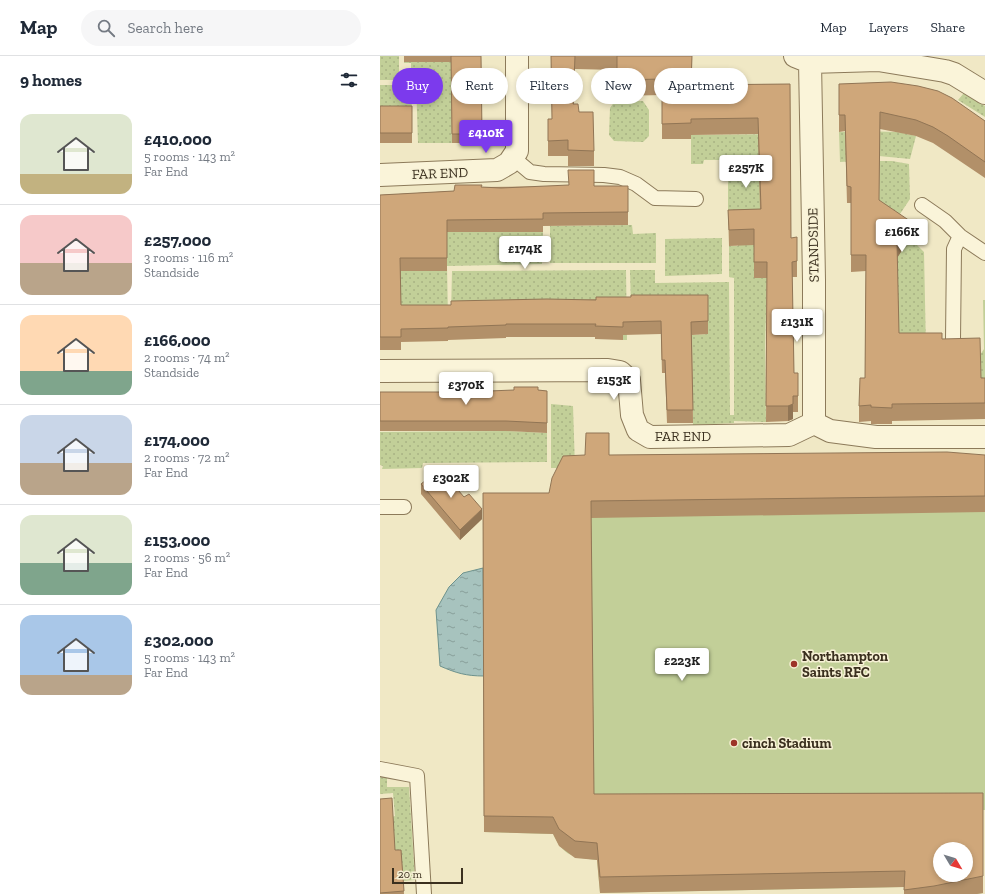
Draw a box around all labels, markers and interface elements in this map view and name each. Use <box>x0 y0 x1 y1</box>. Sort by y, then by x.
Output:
search box <box>81 10 361 46</box>
text: Map <box>20 16 57 39</box>
icon: search <box>95 17 117 39</box>
text: Search here <box>127 19 203 37</box>
text: Map <box>820 19 847 36</box>
text: Layers <box>869 19 908 36</box>
text: Share <box>930 19 965 36</box>
chip: Buy <box>392 68 443 104</box>
chip: Rent <box>451 68 508 104</box>
chip: Filters <box>516 68 583 104</box>
chip: New <box>591 68 646 104</box>
chip: Apartment <box>654 68 748 104</box>
icon: filters <box>338 69 360 91</box>
text: 9 homes <box>20 70 82 90</box>
pin: £410K <box>458 120 514 154</box>
text: £410K <box>468 125 504 140</box>
text: £410,000 <box>144 129 212 149</box>
icon: home <box>52 130 100 178</box>
text: 5 rooms · 143 m² <box>144 149 235 164</box>
pin: £257K <box>718 155 774 189</box>
text: £257K <box>728 160 764 175</box>
text: Far End <box>144 164 188 179</box>
street label: FAR END <box>412 164 469 183</box>
street label: STANDSIDE <box>804 208 823 282</box>
pin: £166K <box>874 219 930 253</box>
text: £166K <box>885 224 919 239</box>
text: £257,000 <box>144 230 211 250</box>
icon: home <box>52 231 100 279</box>
pin: £174K <box>497 236 553 270</box>
text: £174K <box>508 241 542 256</box>
text: 3 rooms · 116 m² <box>144 250 233 265</box>
text: Standside <box>144 265 199 280</box>
pin: £131K <box>769 309 825 343</box>
text: £131K <box>781 314 813 329</box>
text: £166,000 <box>144 330 211 350</box>
icon: home <box>52 331 100 379</box>
text: 2 rooms · 74 m² <box>144 350 230 365</box>
text: Standside <box>144 365 199 380</box>
pin: £153K <box>586 367 642 401</box>
pin: £370K <box>438 372 494 406</box>
text: £153K <box>597 372 631 387</box>
text: £370K <box>448 377 484 392</box>
street label: FAR END <box>655 428 711 445</box>
text: £174,000 <box>144 430 210 450</box>
icon: home <box>52 431 100 479</box>
text: 2 rooms · 72 m² <box>144 450 230 465</box>
text: Far End <box>144 465 188 480</box>
pin: £302K <box>423 465 479 499</box>
text: £302K <box>433 470 469 485</box>
text: £153,000 <box>144 530 210 550</box>
icon: home <box>52 531 100 579</box>
text: 2 rooms · 56 m² <box>144 550 230 565</box>
text: Far End <box>144 565 188 580</box>
text: £302,000 <box>144 630 214 650</box>
icon: home <box>52 631 100 679</box>
pin: £223K <box>654 648 710 682</box>
place label: Northampton Saints RFC <box>802 648 889 681</box>
text: 5 rooms · 143 m² <box>144 650 235 665</box>
text: £223K <box>664 653 700 668</box>
marker: Northampton Saints RFC <box>789 659 799 669</box>
text: Far End <box>144 665 188 680</box>
place label: cinch Stadium <box>742 735 832 752</box>
marker: cinch Stadium <box>729 738 739 748</box>
north arrow <box>933 842 973 882</box>
map controls <box>933 842 973 882</box>
scale bar <box>392 866 463 885</box>
text: 20 m <box>398 868 422 881</box>

